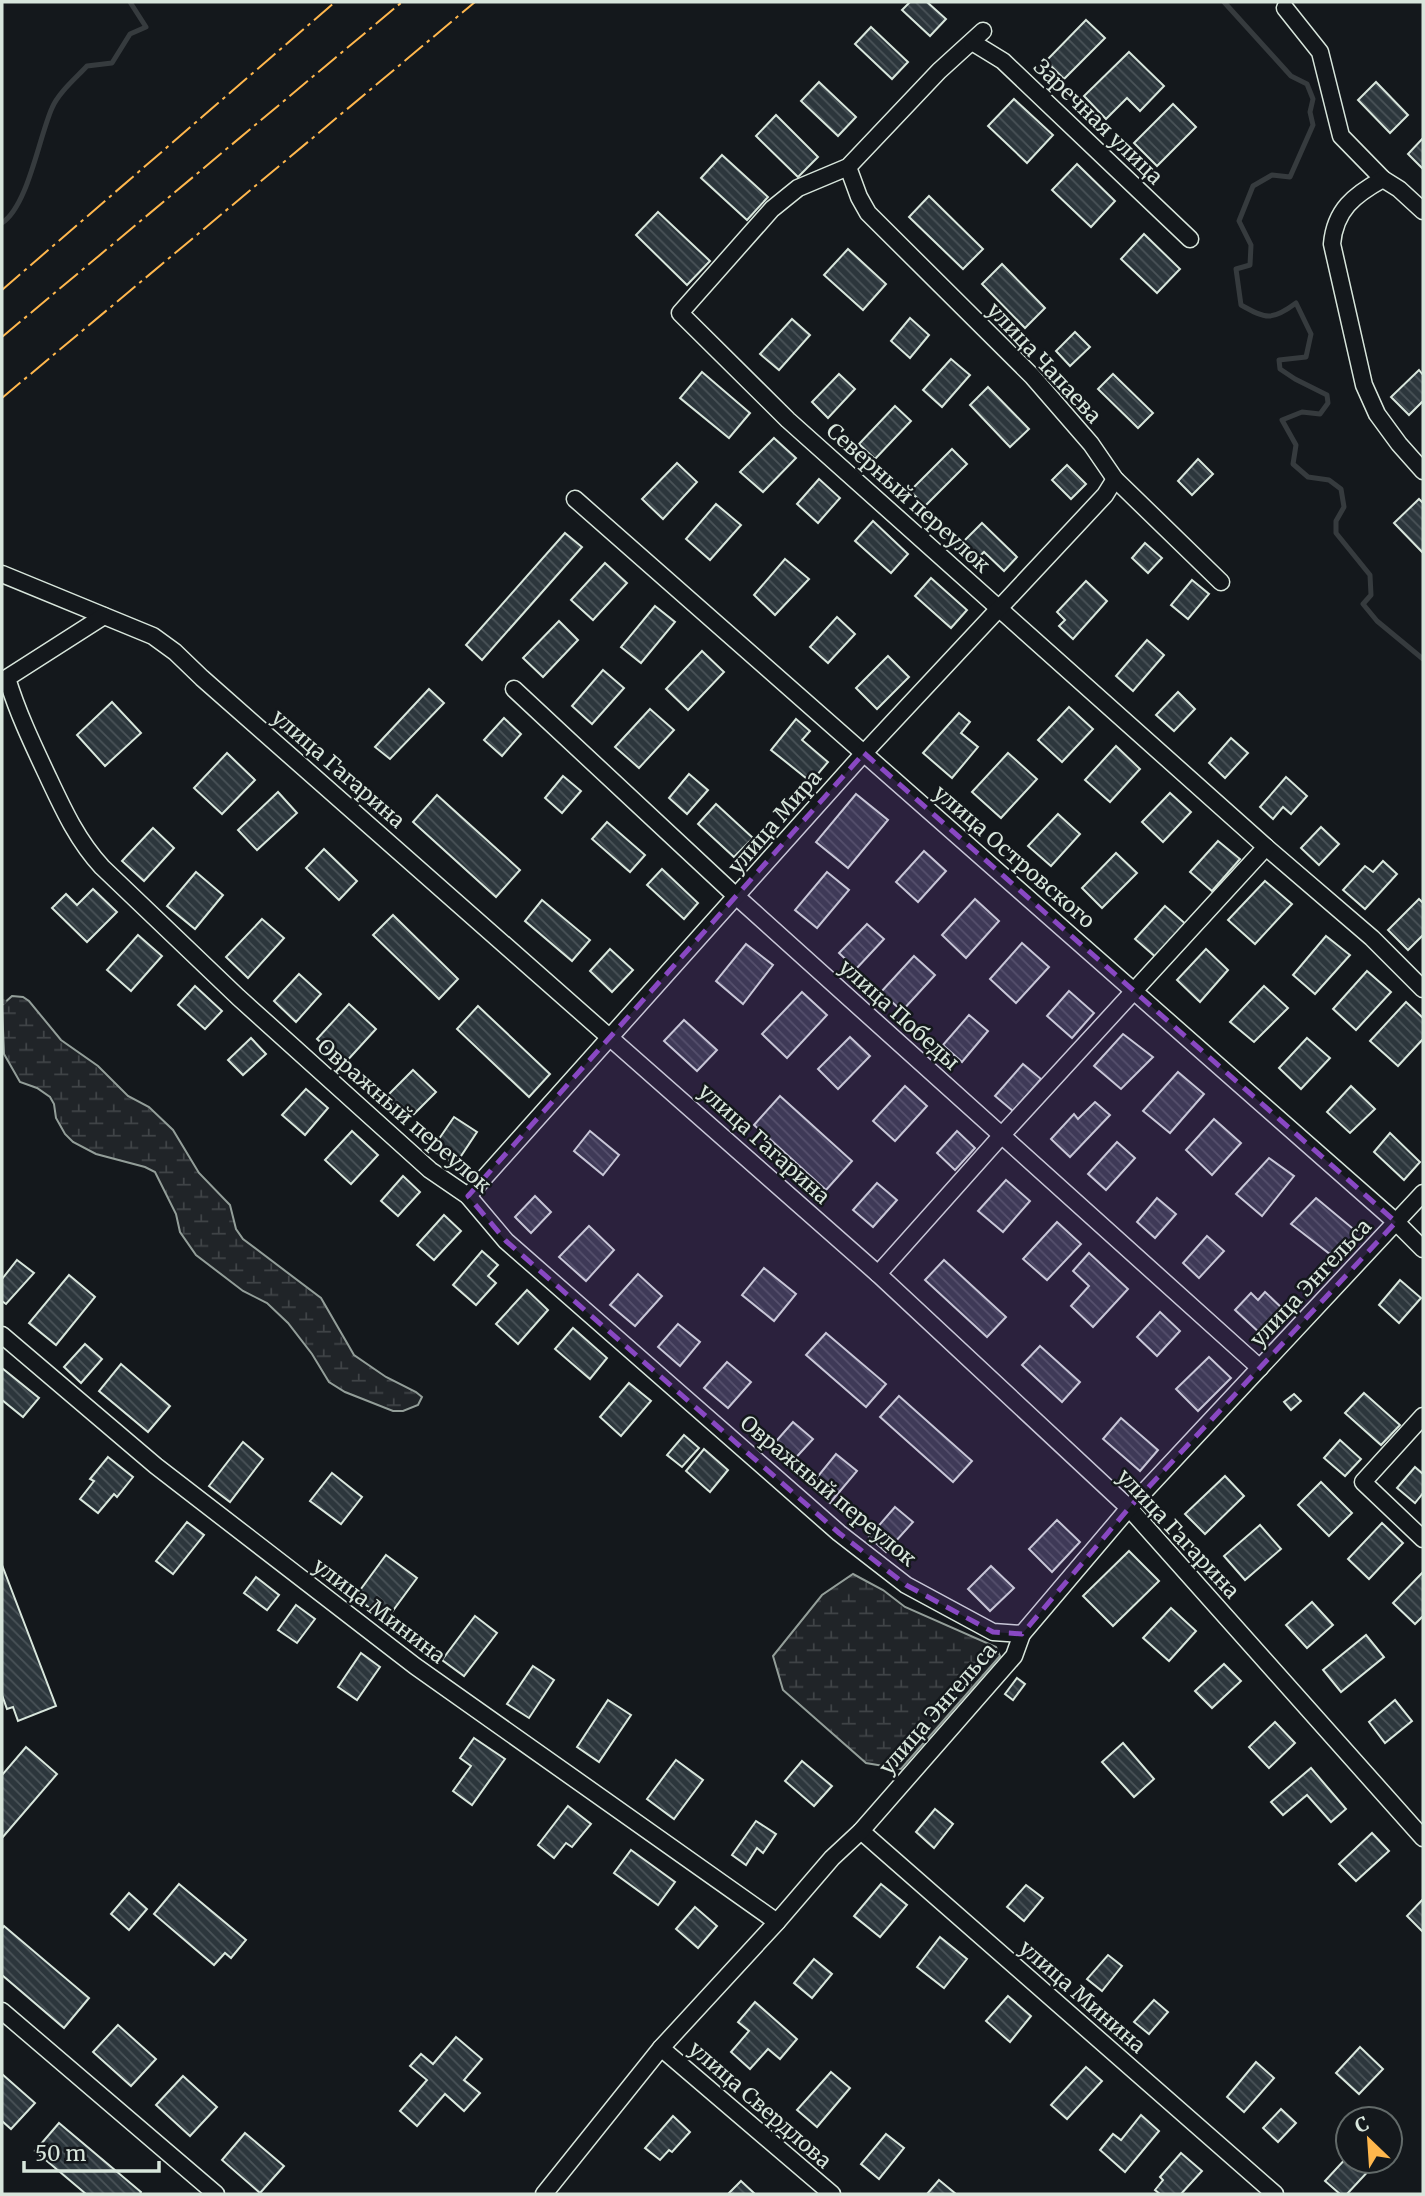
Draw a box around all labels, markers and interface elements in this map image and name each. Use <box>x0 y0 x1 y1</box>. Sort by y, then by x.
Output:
street label: Заречная улица <box>1028 53 1169 190</box>
street label: улица Чапаева <box>981 297 1107 429</box>
street label: Северный переулок <box>821 417 996 578</box>
street label: улица Гагарина <box>266 703 410 834</box>
street label: улица Мира <box>722 764 827 879</box>
street label: улица Островского <box>928 779 1101 934</box>
street label: улица Победы <box>833 953 965 1076</box>
street label: Овражный переулок <box>312 1033 497 1198</box>
street label: улица Гагарина <box>693 1078 836 1210</box>
street label: улица Энгельса <box>1244 1213 1377 1352</box>
street label: Овражный переулок <box>735 1409 922 1572</box>
street label: улица Гагарина <box>1111 1463 1245 1604</box>
street label: улица Минина <box>308 1552 451 1669</box>
street label: улица Энгельса <box>873 1637 1002 1780</box>
street label: улица Минина <box>1013 1934 1151 2059</box>
street label: улица Свердлова <box>683 2035 837 2174</box>
north arrow <box>1334 2105 1404 2175</box>
text: С <box>1351 2111 1373 2138</box>
scale bar <box>24 2130 159 2174</box>
text: 50 m <box>35 2140 86 2167</box>

